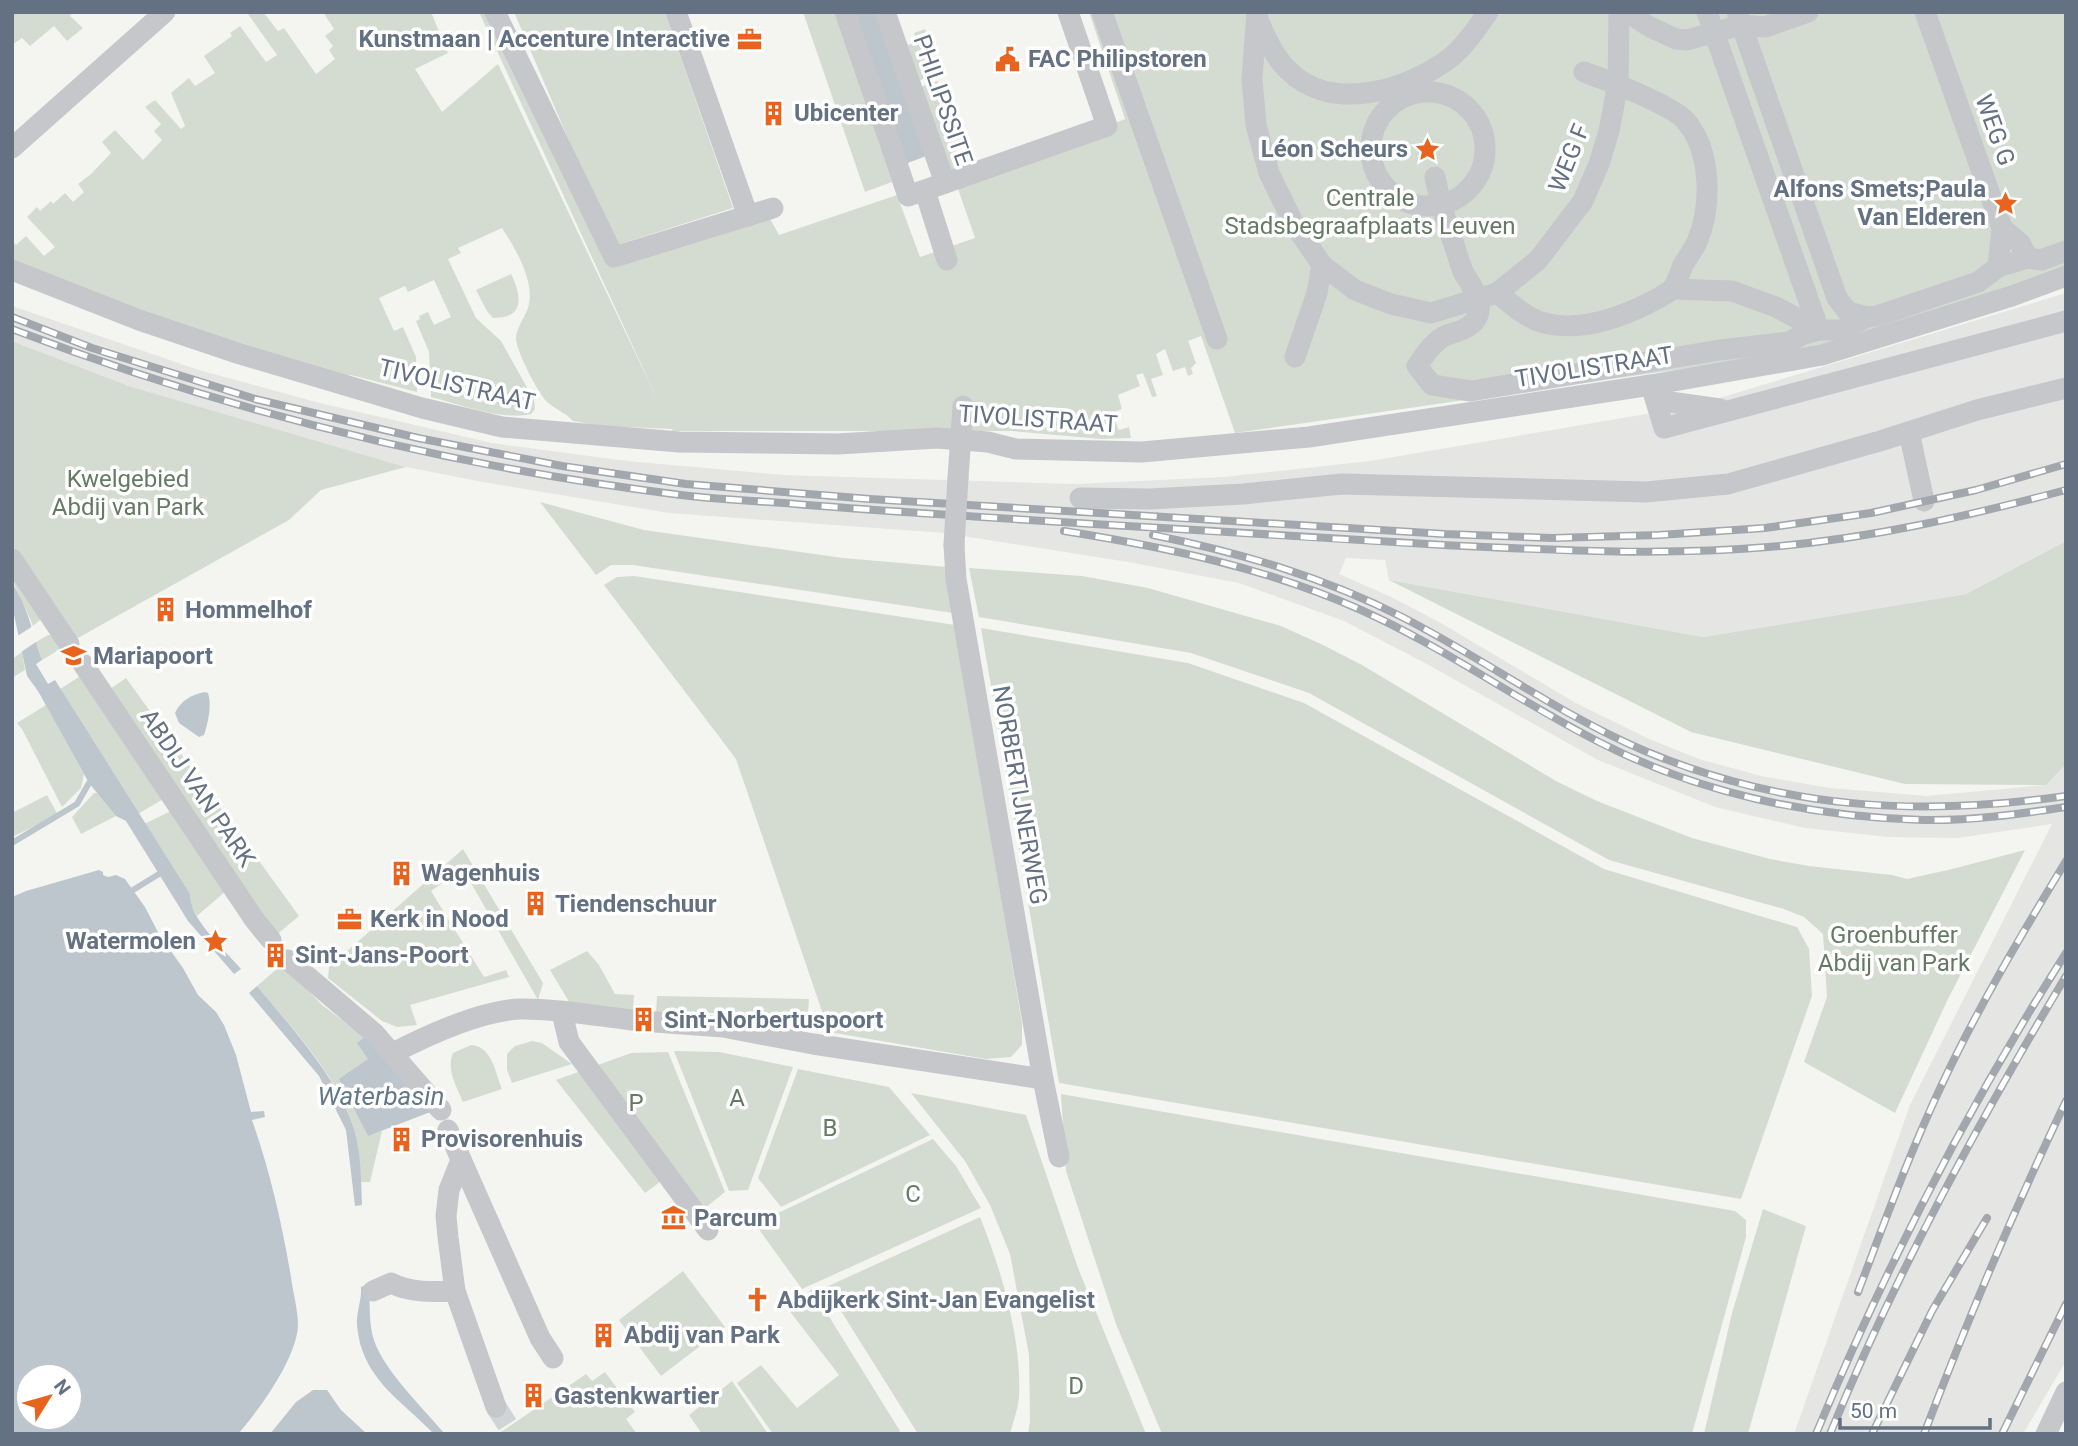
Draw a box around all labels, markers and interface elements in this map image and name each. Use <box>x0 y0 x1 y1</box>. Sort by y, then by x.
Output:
place label: Kunstmaan | Accenture Interactive <box>358 25 730 53</box>
office icon: Kunstmaan | Accenture Interactive <box>736 25 764 53</box>
street label: PHILIPSSITE <box>908 31 978 169</box>
public building icon: FAC Philipstoren <box>994 45 1022 73</box>
place label: FAC Philipstoren <box>1028 45 1207 73</box>
street label: WEG G <box>1969 91 2021 169</box>
building icon: Ubicenter <box>760 99 788 127</box>
place label: Ubicenter <box>794 99 899 127</box>
street label: WEG F <box>1543 120 1595 196</box>
place label: Léon Scheurs <box>1261 135 1408 163</box>
place icon: Léon Scheurs <box>1414 135 1442 163</box>
place label: Alfons Smets;Paula Van Elderen <box>1774 175 1986 231</box>
park label: Centrale Stadsbegraafplaats Leuven <box>1225 184 1515 240</box>
place icon: Alfons Smets;Paula Van Elderen <box>1992 189 2020 217</box>
street label: TIVOLISTRAAT <box>1513 341 1675 393</box>
street label: TIVOLISTRAAT <box>376 353 538 417</box>
street label: TIVOLISTRAAT <box>958 399 1118 439</box>
park label: Kwelgebied Abdij van Park <box>52 465 205 521</box>
building icon: Hommelhof <box>151 596 179 624</box>
place label: Hommelhof <box>185 596 312 624</box>
school or university icon: Mariapoort <box>59 642 87 670</box>
place label: Mariapoort <box>93 642 213 670</box>
street label: NORBERTIJNERWEG <box>987 683 1053 907</box>
street label: ABDIJ VAN PARK <box>135 704 262 873</box>
building icon: Wagenhuis <box>387 859 415 887</box>
place label: Wagenhuis <box>421 859 540 887</box>
building icon: Tiendenschuur <box>521 890 549 918</box>
place label: Tiendenschuur <box>555 890 717 918</box>
office icon: Kerk in Nood <box>336 905 364 933</box>
place label: Kerk in Nood <box>370 905 509 933</box>
park label: Groenbuffer Abdij van Park <box>1818 921 1971 977</box>
place label: Watermolen <box>66 927 196 955</box>
place icon: Watermolen <box>202 927 230 955</box>
building icon: Sint-Jans-Poort <box>261 941 289 969</box>
place label: Sint-Jans-Poort <box>295 941 469 969</box>
building icon: Sint-Norbertuspoort <box>630 1006 658 1034</box>
place label: Sint-Norbertuspoort <box>664 1006 883 1034</box>
water label: Waterbasin <box>318 1081 444 1111</box>
park label: A <box>729 1084 745 1112</box>
park label: P <box>628 1089 644 1117</box>
park label: B <box>823 1114 837 1142</box>
building icon: Provisorenhuis <box>387 1125 415 1153</box>
place label: Provisorenhuis <box>421 1125 583 1153</box>
park label: C <box>905 1180 921 1208</box>
museum icon: Parcum <box>660 1204 688 1232</box>
place label: Parcum <box>694 1204 777 1232</box>
church icon: Abdijkerk Sint-Jan Evangelist <box>743 1286 771 1314</box>
place label: Abdijkerk Sint-Jan Evangelist <box>777 1286 1095 1314</box>
building icon: Abdij van Park <box>590 1321 618 1349</box>
place label: Abdij van Park <box>624 1321 781 1349</box>
north arrow <box>14 1362 84 1432</box>
park label: D <box>1068 1372 1084 1400</box>
text: N <box>49 1375 75 1399</box>
building icon: Gastenkwartier <box>520 1382 548 1410</box>
place label: Gastenkwartier <box>554 1382 719 1410</box>
scale bar <box>1840 1386 1990 1430</box>
text: 50 m <box>1850 1399 1897 1423</box>

